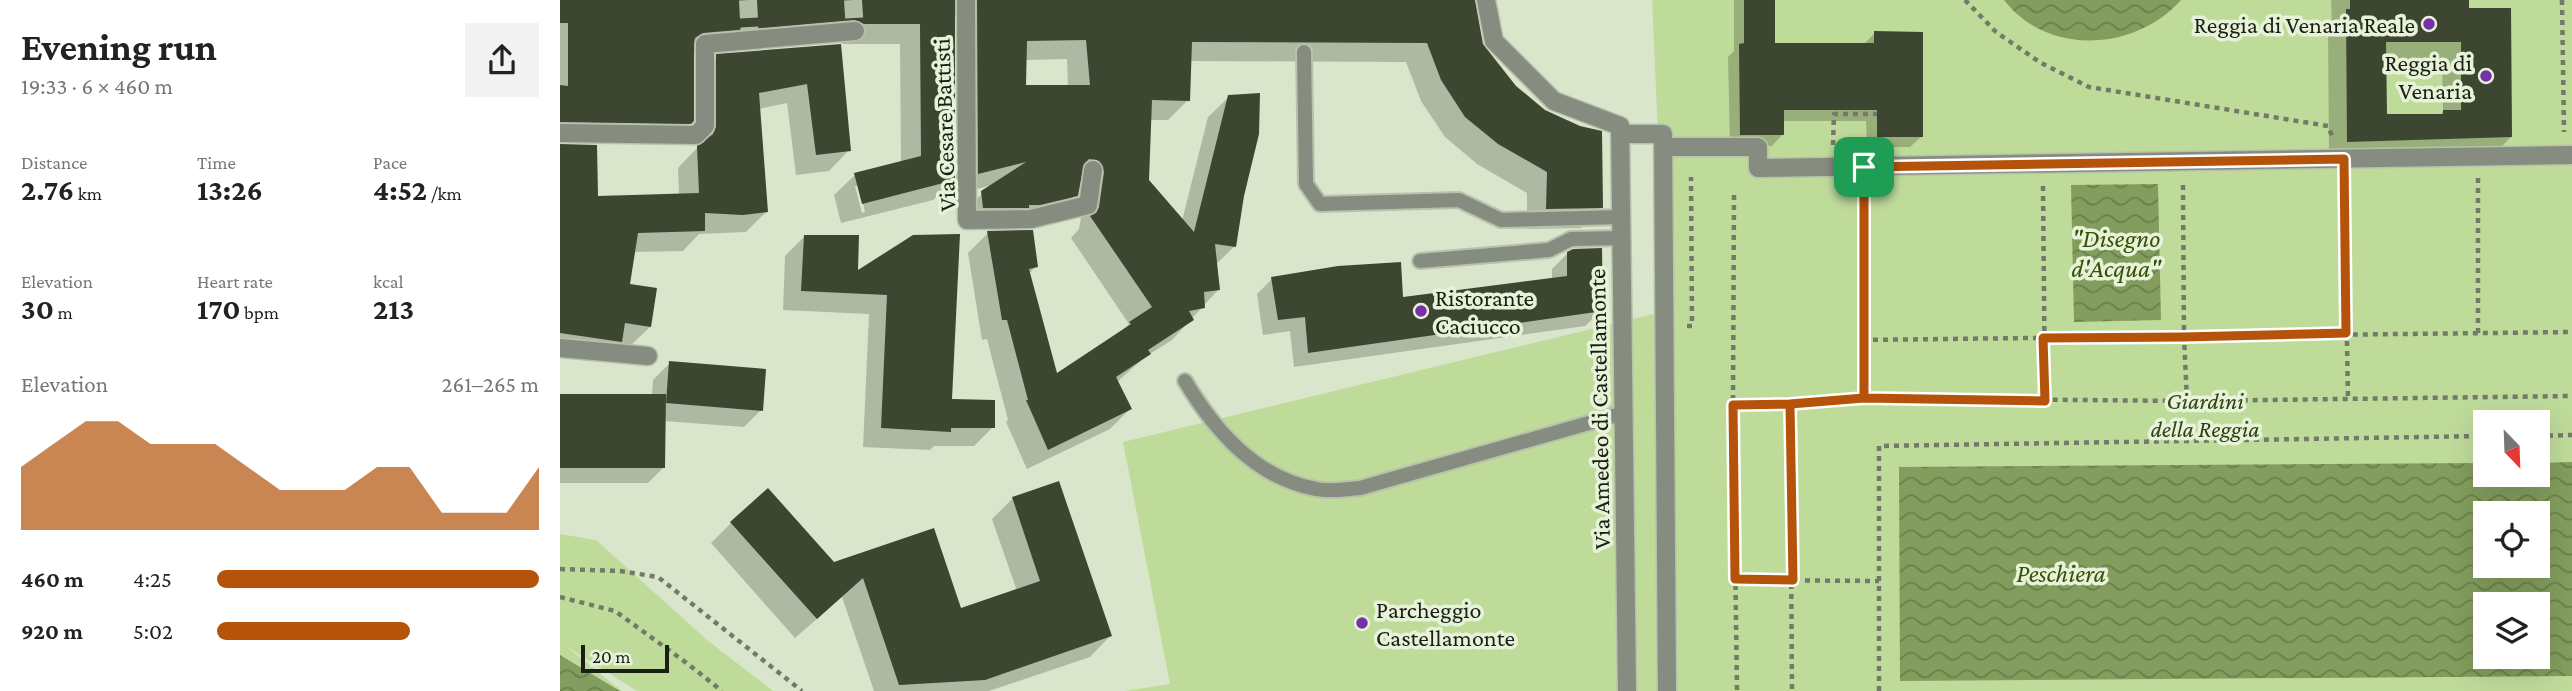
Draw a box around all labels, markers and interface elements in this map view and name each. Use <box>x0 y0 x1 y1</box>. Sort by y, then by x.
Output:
place label: Reggia di Venaria Reale <box>2194 11 2415 38</box>
marker: Reggia di Venaria Reale <box>2421 16 2437 32</box>
button: share <box>465 23 539 97</box>
text: Evening run <box>21 26 217 68</box>
street label: Via Cesare Battisti <box>927 38 961 212</box>
place label: Reggia di Venaria <box>2384 49 2472 104</box>
marker: Reggia di Venaria <box>2478 68 2494 84</box>
text: 19:33 · 6 × 460 m <box>21 73 173 99</box>
pin <box>1834 137 1894 197</box>
icon: arrive <box>1845 148 1883 186</box>
text: Distance <box>21 152 87 173</box>
text: Time <box>197 152 236 173</box>
text: Pace <box>373 152 407 173</box>
text: 2.76 <box>21 173 74 206</box>
text: 13:26 <box>197 173 263 206</box>
text: 4:52 <box>373 173 427 206</box>
text: km <box>74 183 102 204</box>
text: /km <box>427 183 462 204</box>
water label: "Disegno d'Acqua" <box>2071 224 2162 283</box>
street label: Via Amedeo di Castellamonte <box>1583 268 1615 550</box>
text: Elevation <box>21 271 93 292</box>
text: Heart rate <box>197 271 273 292</box>
text: kcal <box>373 271 404 292</box>
place label: Ristorante Caciucco <box>1435 284 1534 339</box>
text: 30 <box>21 292 54 325</box>
text: 170 <box>197 292 241 325</box>
text: 213 <box>373 292 414 325</box>
text: m <box>54 302 73 323</box>
text: bpm <box>241 302 279 323</box>
marker: Ristorante Caciucco <box>1413 303 1429 319</box>
text: Elevation <box>21 371 108 397</box>
text: 261–265 m <box>442 371 539 397</box>
park label: Giardini della Reggia <box>2150 387 2260 442</box>
north arrow <box>2473 410 2550 486</box>
map controls <box>2473 410 2550 669</box>
button: locate <box>2473 501 2550 578</box>
water label: Peschiera <box>2016 559 2106 588</box>
text: 460 m <box>21 566 84 592</box>
text: 4:25 <box>133 566 172 592</box>
button: layers <box>2473 592 2550 669</box>
place label: Parcheggio Castellamonte <box>1376 596 1515 651</box>
marker: Parcheggio Castellamonte <box>1354 615 1370 631</box>
text: 920 m <box>21 618 83 644</box>
text: 5:02 <box>133 618 173 644</box>
scale bar <box>581 642 668 674</box>
text: 20 m <box>592 646 631 667</box>

